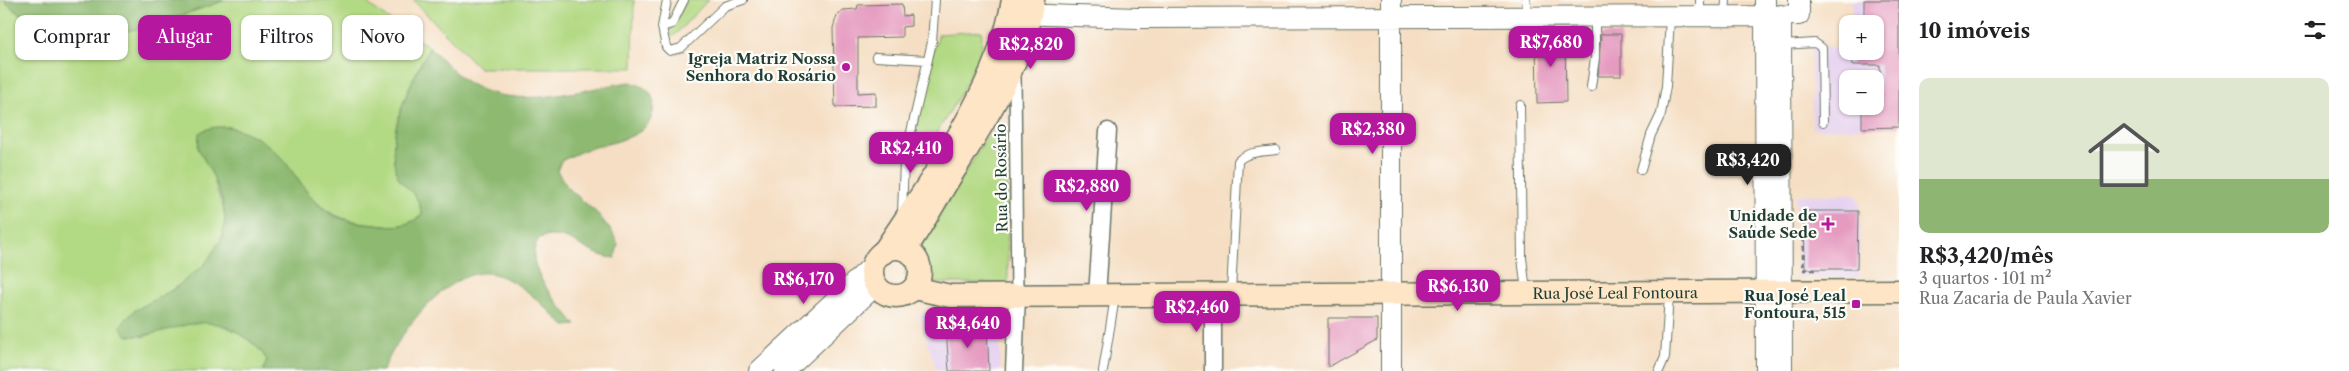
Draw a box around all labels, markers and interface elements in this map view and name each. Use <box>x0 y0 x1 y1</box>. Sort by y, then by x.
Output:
chip: Comprar <box>15 15 128 60</box>
chip: Alugar <box>138 15 231 60</box>
chip: Filtros <box>241 15 332 60</box>
chip: Novo <box>342 15 423 60</box>
map controls <box>1839 15 1884 115</box>
button: + <box>1839 15 1884 60</box>
icon: filters <box>2301 16 2329 44</box>
text: 10 imóveis <box>1919 18 2030 43</box>
pin: R$7,680 <box>1505 26 1597 68</box>
pin: R$2,820 <box>985 28 1077 70</box>
text: R$7,680 <box>1520 32 1582 52</box>
text: R$2,820 <box>999 34 1063 54</box>
place label: Igreja Matriz Nossa Senhora do Rosário <box>686 49 836 85</box>
marker: Igreja Matriz Nossa Senhora do Rosário <box>840 61 852 73</box>
button: − <box>1839 70 1884 115</box>
icon: home <box>2079 110 2169 200</box>
pin: R$2,380 <box>1327 112 1419 155</box>
text: R$2,380 <box>1341 119 1405 139</box>
street label: Rua do Rosário <box>991 123 1011 233</box>
pin: R$2,410 <box>865 132 957 174</box>
text: R$2,410 <box>880 138 942 158</box>
pin: R$3,420 <box>1702 144 1794 186</box>
text: R$3,420 <box>1716 150 1780 170</box>
pin: R$2,880 <box>1041 170 1133 212</box>
text: R$2,880 <box>1055 176 1120 196</box>
place label: Unidade de Saúde Sede <box>1729 206 1817 242</box>
marker: Unidade de Saúde Sede <box>1821 217 1835 231</box>
text: R$3,420/mês <box>1919 243 2054 268</box>
pin: R$6,170 <box>758 262 850 305</box>
text: 3 quartos · 101 m² <box>1919 268 2052 288</box>
text: R$6,170 <box>774 269 834 289</box>
pin: R$6,130 <box>1412 270 1504 312</box>
text: R$6,130 <box>1427 276 1489 296</box>
street label: Rua José Leal Fontoura <box>1532 283 1698 302</box>
place label: Rua José Leal Fontoura, 515 <box>1744 286 1846 322</box>
text: Rua Zacaria de Paula Xavier <box>1919 288 2132 308</box>
pin: R$2,460 <box>1151 290 1243 333</box>
text: R$2,460 <box>1165 297 1229 317</box>
marker: Rua José Leal Fontoura, 515 <box>1850 298 1862 310</box>
pin: R$4,640 <box>922 306 1014 349</box>
text: R$4,640 <box>936 313 1000 333</box>

